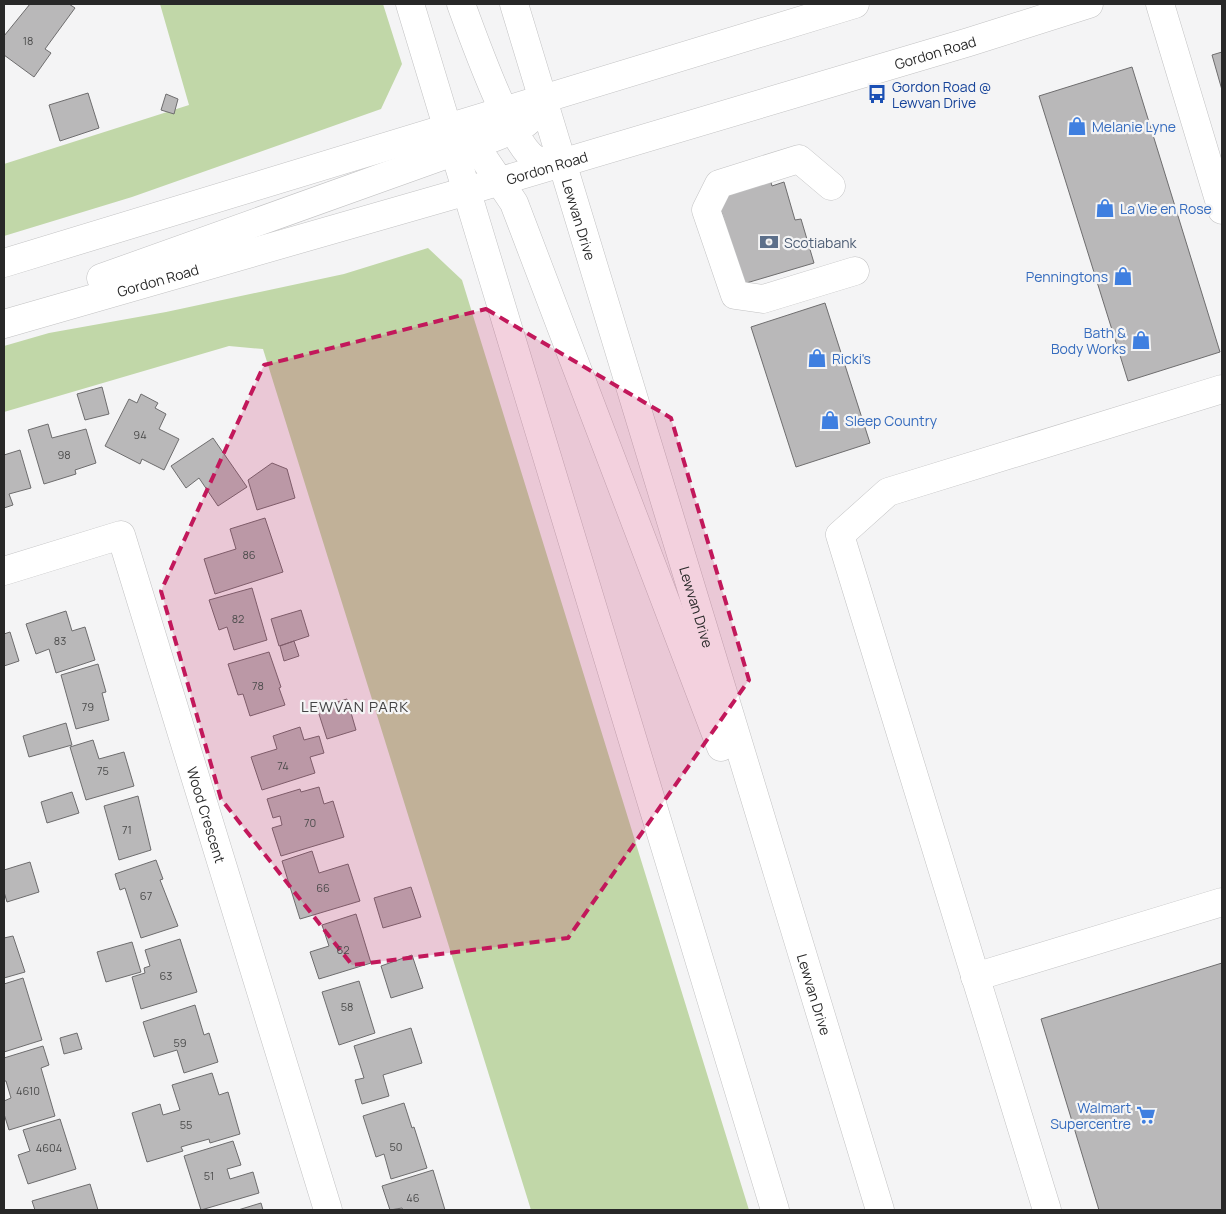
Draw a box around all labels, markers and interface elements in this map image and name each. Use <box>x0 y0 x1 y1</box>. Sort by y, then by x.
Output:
street label: Gordon Road <box>892 31 978 73</box>
house number: 18 <box>23 33 33 48</box>
place label: Gordon Road @ Lewvan Drive <box>892 77 991 112</box>
bus stop icon: Gordon Road @ Lewvan Drive <box>866 83 888 105</box>
shop icon: Melanie Lyne <box>1066 115 1088 137</box>
place label: Melanie Lyne <box>1092 117 1176 136</box>
street label: Gordon Road <box>504 146 590 188</box>
street label: Lewvan Drive <box>558 176 601 262</box>
shop icon: La Vie en Rose <box>1094 197 1116 219</box>
place label: La Vie en Rose <box>1120 199 1212 218</box>
bank icon: Scotiabank <box>758 231 780 253</box>
place label: Scotiabank <box>784 233 857 252</box>
street label: Gordon Road <box>115 259 201 301</box>
shop icon: Penningtons <box>1112 265 1134 287</box>
place label: Penningtons <box>1026 267 1108 286</box>
place label: Bath & Body Works <box>1051 323 1126 358</box>
shop icon: Bath & Body Works <box>1130 329 1152 351</box>
shop icon: Ricki's <box>806 347 828 369</box>
place label: Ricki's <box>832 349 871 368</box>
shop icon: Sleep Country <box>819 409 841 431</box>
place label: Sleep Country <box>845 411 938 430</box>
house number: 94 <box>133 427 147 442</box>
house number: 98 <box>57 447 71 462</box>
house number: 86 <box>242 547 256 562</box>
street label: Lewvan Drive <box>676 564 718 650</box>
house number: 82 <box>232 611 244 626</box>
house number: 83 <box>54 633 66 648</box>
house number: 78 <box>252 678 264 693</box>
district label: LEWVAN PARK <box>301 696 409 717</box>
house number: 79 <box>82 699 94 714</box>
house number: 74 <box>277 758 289 773</box>
house number: 75 <box>97 763 109 778</box>
street label: Wood Crescent <box>183 764 231 866</box>
house number: 70 <box>304 815 316 830</box>
house number: 71 <box>122 822 132 837</box>
house number: 66 <box>316 880 330 895</box>
house number: 67 <box>140 888 152 903</box>
house number: 62 <box>336 942 350 957</box>
street label: Lewvan Drive <box>793 951 836 1037</box>
house number: 63 <box>160 968 172 983</box>
house number: 58 <box>341 999 353 1014</box>
house number: 59 <box>173 1035 187 1050</box>
house number: 4610 <box>16 1083 40 1098</box>
place label: Walmart Supercentre <box>1050 1098 1131 1133</box>
supermarket icon: Walmart Supercentre <box>1135 1104 1157 1126</box>
house number: 55 <box>180 1117 192 1132</box>
house number: 50 <box>389 1139 403 1154</box>
house number: 4604 <box>36 1140 62 1155</box>
house number: 51 <box>204 1168 214 1183</box>
house number: 46 <box>406 1190 420 1205</box>

